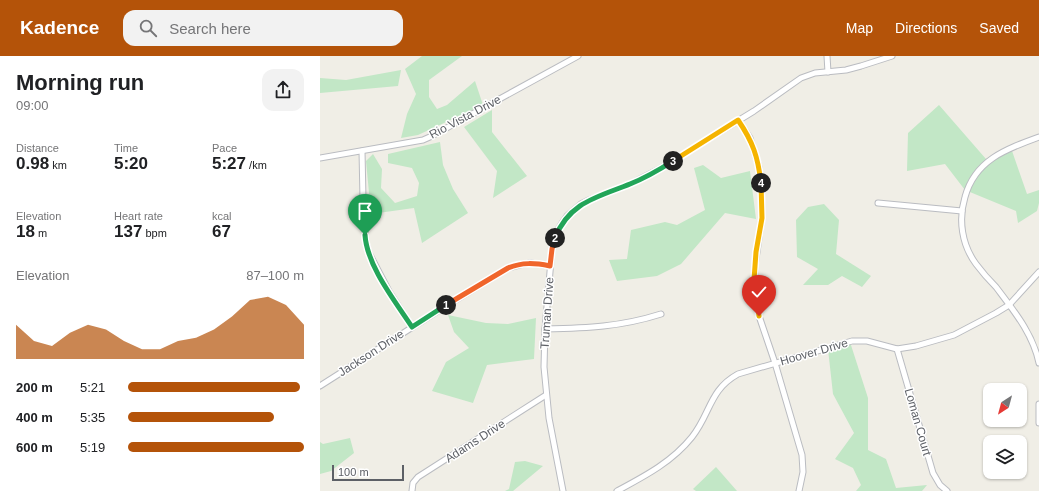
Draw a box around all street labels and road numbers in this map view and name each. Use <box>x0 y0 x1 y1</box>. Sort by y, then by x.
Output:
street label: Rio Vista Drive <box>427 92 504 142</box>
street label: Truman Drive <box>537 276 557 350</box>
street label: Jackson Drive <box>336 326 407 379</box>
street label: Hoover Drive <box>778 336 850 368</box>
street label: Loman Court <box>902 387 934 458</box>
street label: Adams Drive <box>442 416 508 466</box>

